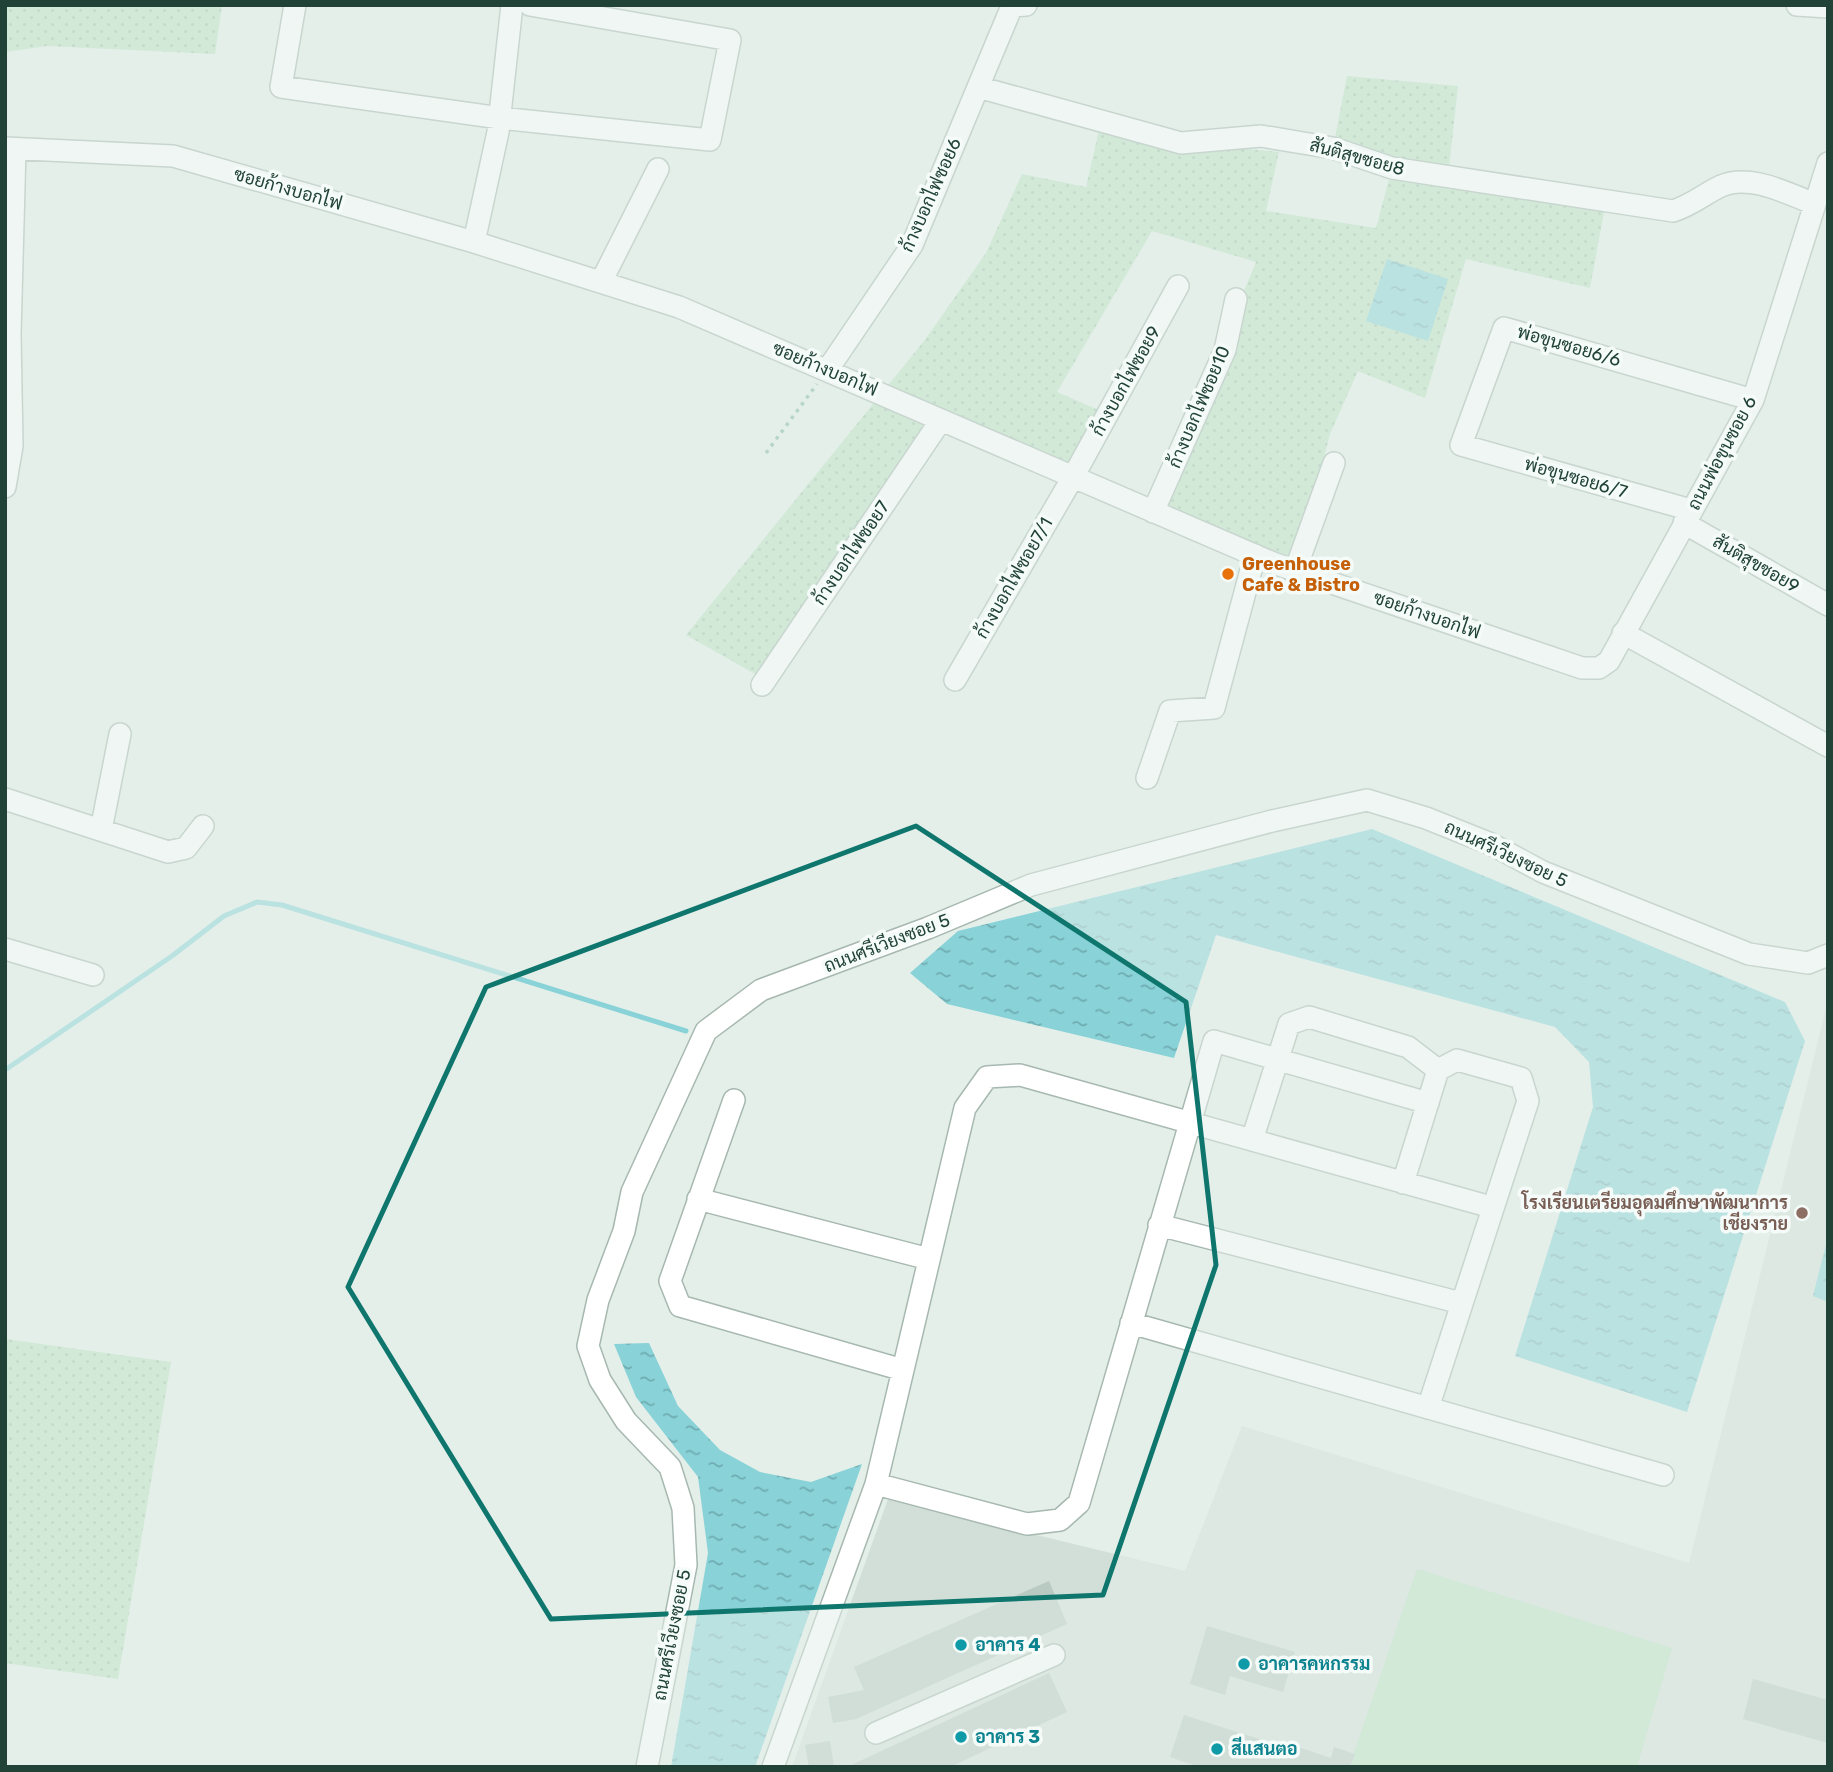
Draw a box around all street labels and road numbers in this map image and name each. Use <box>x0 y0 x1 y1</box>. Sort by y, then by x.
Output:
street label: ก้างบอกไฟซอย6 <box>894 134 966 255</box>
street label: สันติสุขซอย8 <box>1307 134 1407 181</box>
street label: ซอยก้างบอกไฟ <box>231 161 345 215</box>
street label: พ่อขุนซอย6/6 <box>1514 320 1624 372</box>
street label: ก้างบอกไฟซอย9 <box>1085 321 1165 440</box>
street label: ซอยก้างบอกไฟ <box>769 335 882 401</box>
street label: ก้างบอกไฟซอย10 <box>1161 342 1235 472</box>
street label: ถนนพ่อขุนซอย 6 <box>1682 391 1762 514</box>
street label: พ่อขุนซอย6/7 <box>1522 452 1630 504</box>
street label: ก้างบอกไฟซอย7 <box>806 496 894 609</box>
street label: ก้างบอกไฟซอย7/1 <box>969 513 1058 642</box>
street label: สันติสุขซอย9 <box>1708 530 1803 599</box>
street label: ซอยก้างบอกไฟ <box>1371 585 1484 644</box>
street label: ถนนศรีเวียงซอย 5 <box>1441 814 1572 892</box>
street label: ถนนศรีเวียงซอย 5 <box>820 907 953 977</box>
street label: ถนนศรีเวียงซอย 5 <box>647 1567 696 1703</box>

